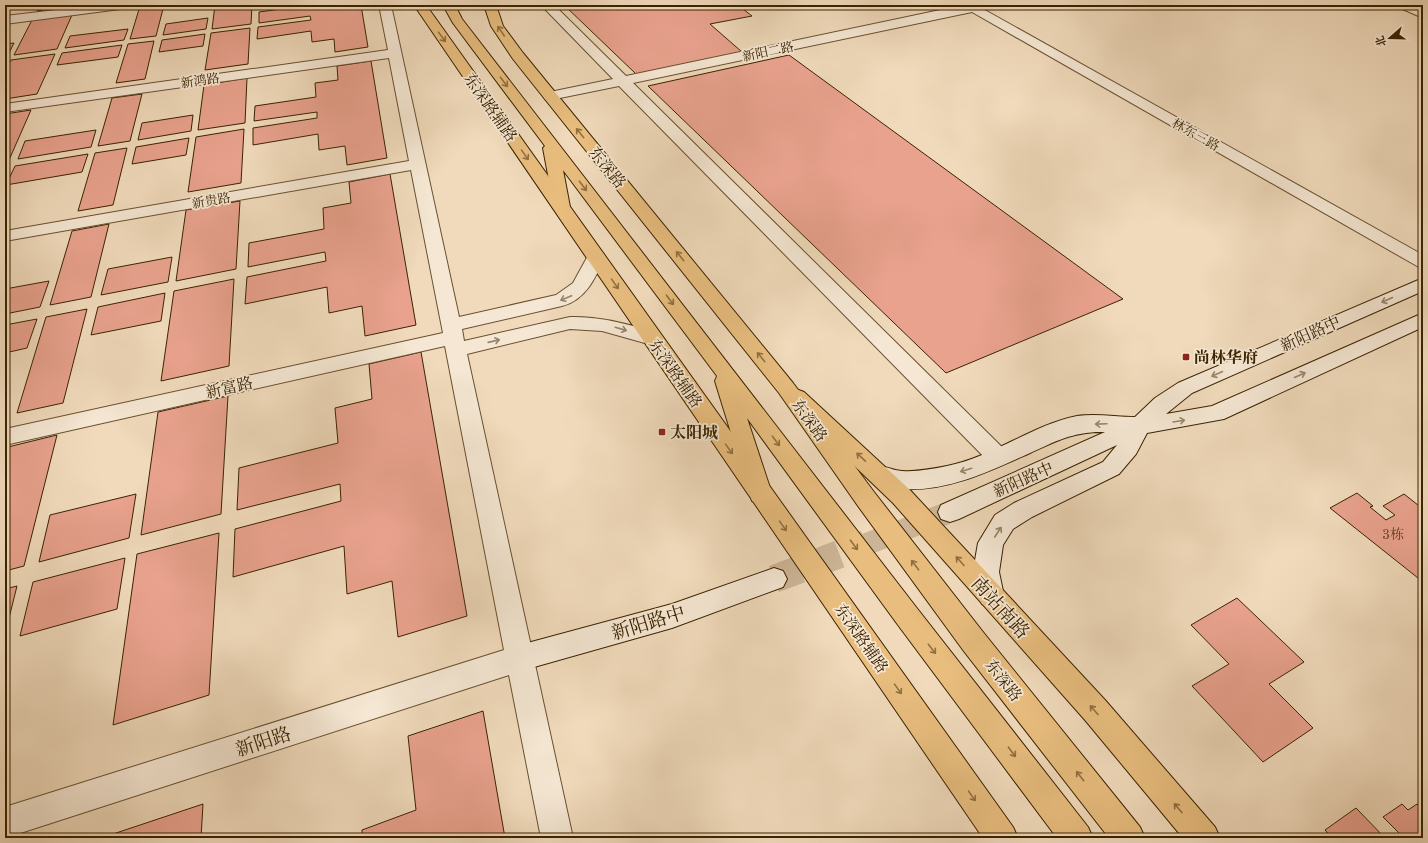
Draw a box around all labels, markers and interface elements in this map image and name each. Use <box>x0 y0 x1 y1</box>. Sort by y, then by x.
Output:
north arrow <box>1370 18 1410 58</box>
one-way arrow <box>497 25 505 36</box>
one-way arrow <box>438 31 446 42</box>
text: 北 <box>1374 34 1389 48</box>
street label: 新阳二路 <box>741 40 795 64</box>
street label: 东深路辅路 <box>460 70 521 146</box>
street label: 新鸿路 <box>180 71 220 91</box>
one-way arrow <box>500 77 508 88</box>
street label: 林东三路 <box>1169 116 1222 154</box>
one-way arrow <box>576 128 585 139</box>
street label: 东深路 <box>585 143 629 192</box>
one-way arrow <box>521 149 529 160</box>
one-way arrow <box>578 180 587 191</box>
street label: 新贵路 <box>191 191 232 211</box>
one-way arrow <box>675 251 684 262</box>
one-way arrow <box>611 279 619 290</box>
one-way arrow <box>560 295 572 302</box>
one-way arrow <box>666 295 674 306</box>
one-way arrow <box>1382 297 1394 304</box>
street label: 新阳路中 <box>1278 313 1343 355</box>
one-way arrow <box>614 326 627 333</box>
one-way arrow <box>487 336 500 344</box>
street label: 东深路辅路 <box>645 336 706 412</box>
place label: 尚林华府 <box>1194 348 1258 367</box>
one-way arrow <box>757 352 766 363</box>
marker: 尚林华府 <box>1181 352 1191 362</box>
one-way arrow <box>1211 371 1223 378</box>
one-way arrow <box>1294 371 1306 378</box>
street label: 新富路 <box>204 374 255 402</box>
street label: 东深路 <box>788 396 831 445</box>
one-way arrow <box>1172 417 1185 425</box>
one-way arrow <box>1095 420 1108 428</box>
place label: 太阳城 <box>670 424 718 442</box>
marker: 太阳城 <box>657 427 667 437</box>
one-way arrow <box>772 435 780 446</box>
one-way arrow <box>725 443 733 454</box>
one-way arrow <box>856 452 866 461</box>
street label: 新阳路中 <box>991 459 1056 501</box>
one-way arrow <box>960 467 973 474</box>
one-way arrow <box>779 520 787 531</box>
one-way arrow <box>994 527 1002 538</box>
house number: 3栋 <box>1382 527 1404 542</box>
one-way arrow <box>850 540 858 551</box>
one-way arrow <box>955 556 965 566</box>
one-way arrow <box>911 560 919 571</box>
street label: 南站南路 <box>967 572 1034 643</box>
street label: 东深路辅路 <box>831 601 892 677</box>
street label: 新阳路中 <box>609 602 688 645</box>
one-way arrow <box>928 643 937 654</box>
street label: 东深路 <box>981 656 1025 705</box>
one-way arrow <box>894 684 902 695</box>
one-way arrow <box>1089 704 1098 715</box>
street label: 新阳路 <box>233 724 294 761</box>
one-way arrow <box>1008 746 1016 757</box>
one-way arrow <box>1076 771 1084 782</box>
one-way arrow <box>968 790 976 801</box>
one-way arrow <box>1174 803 1183 814</box>

